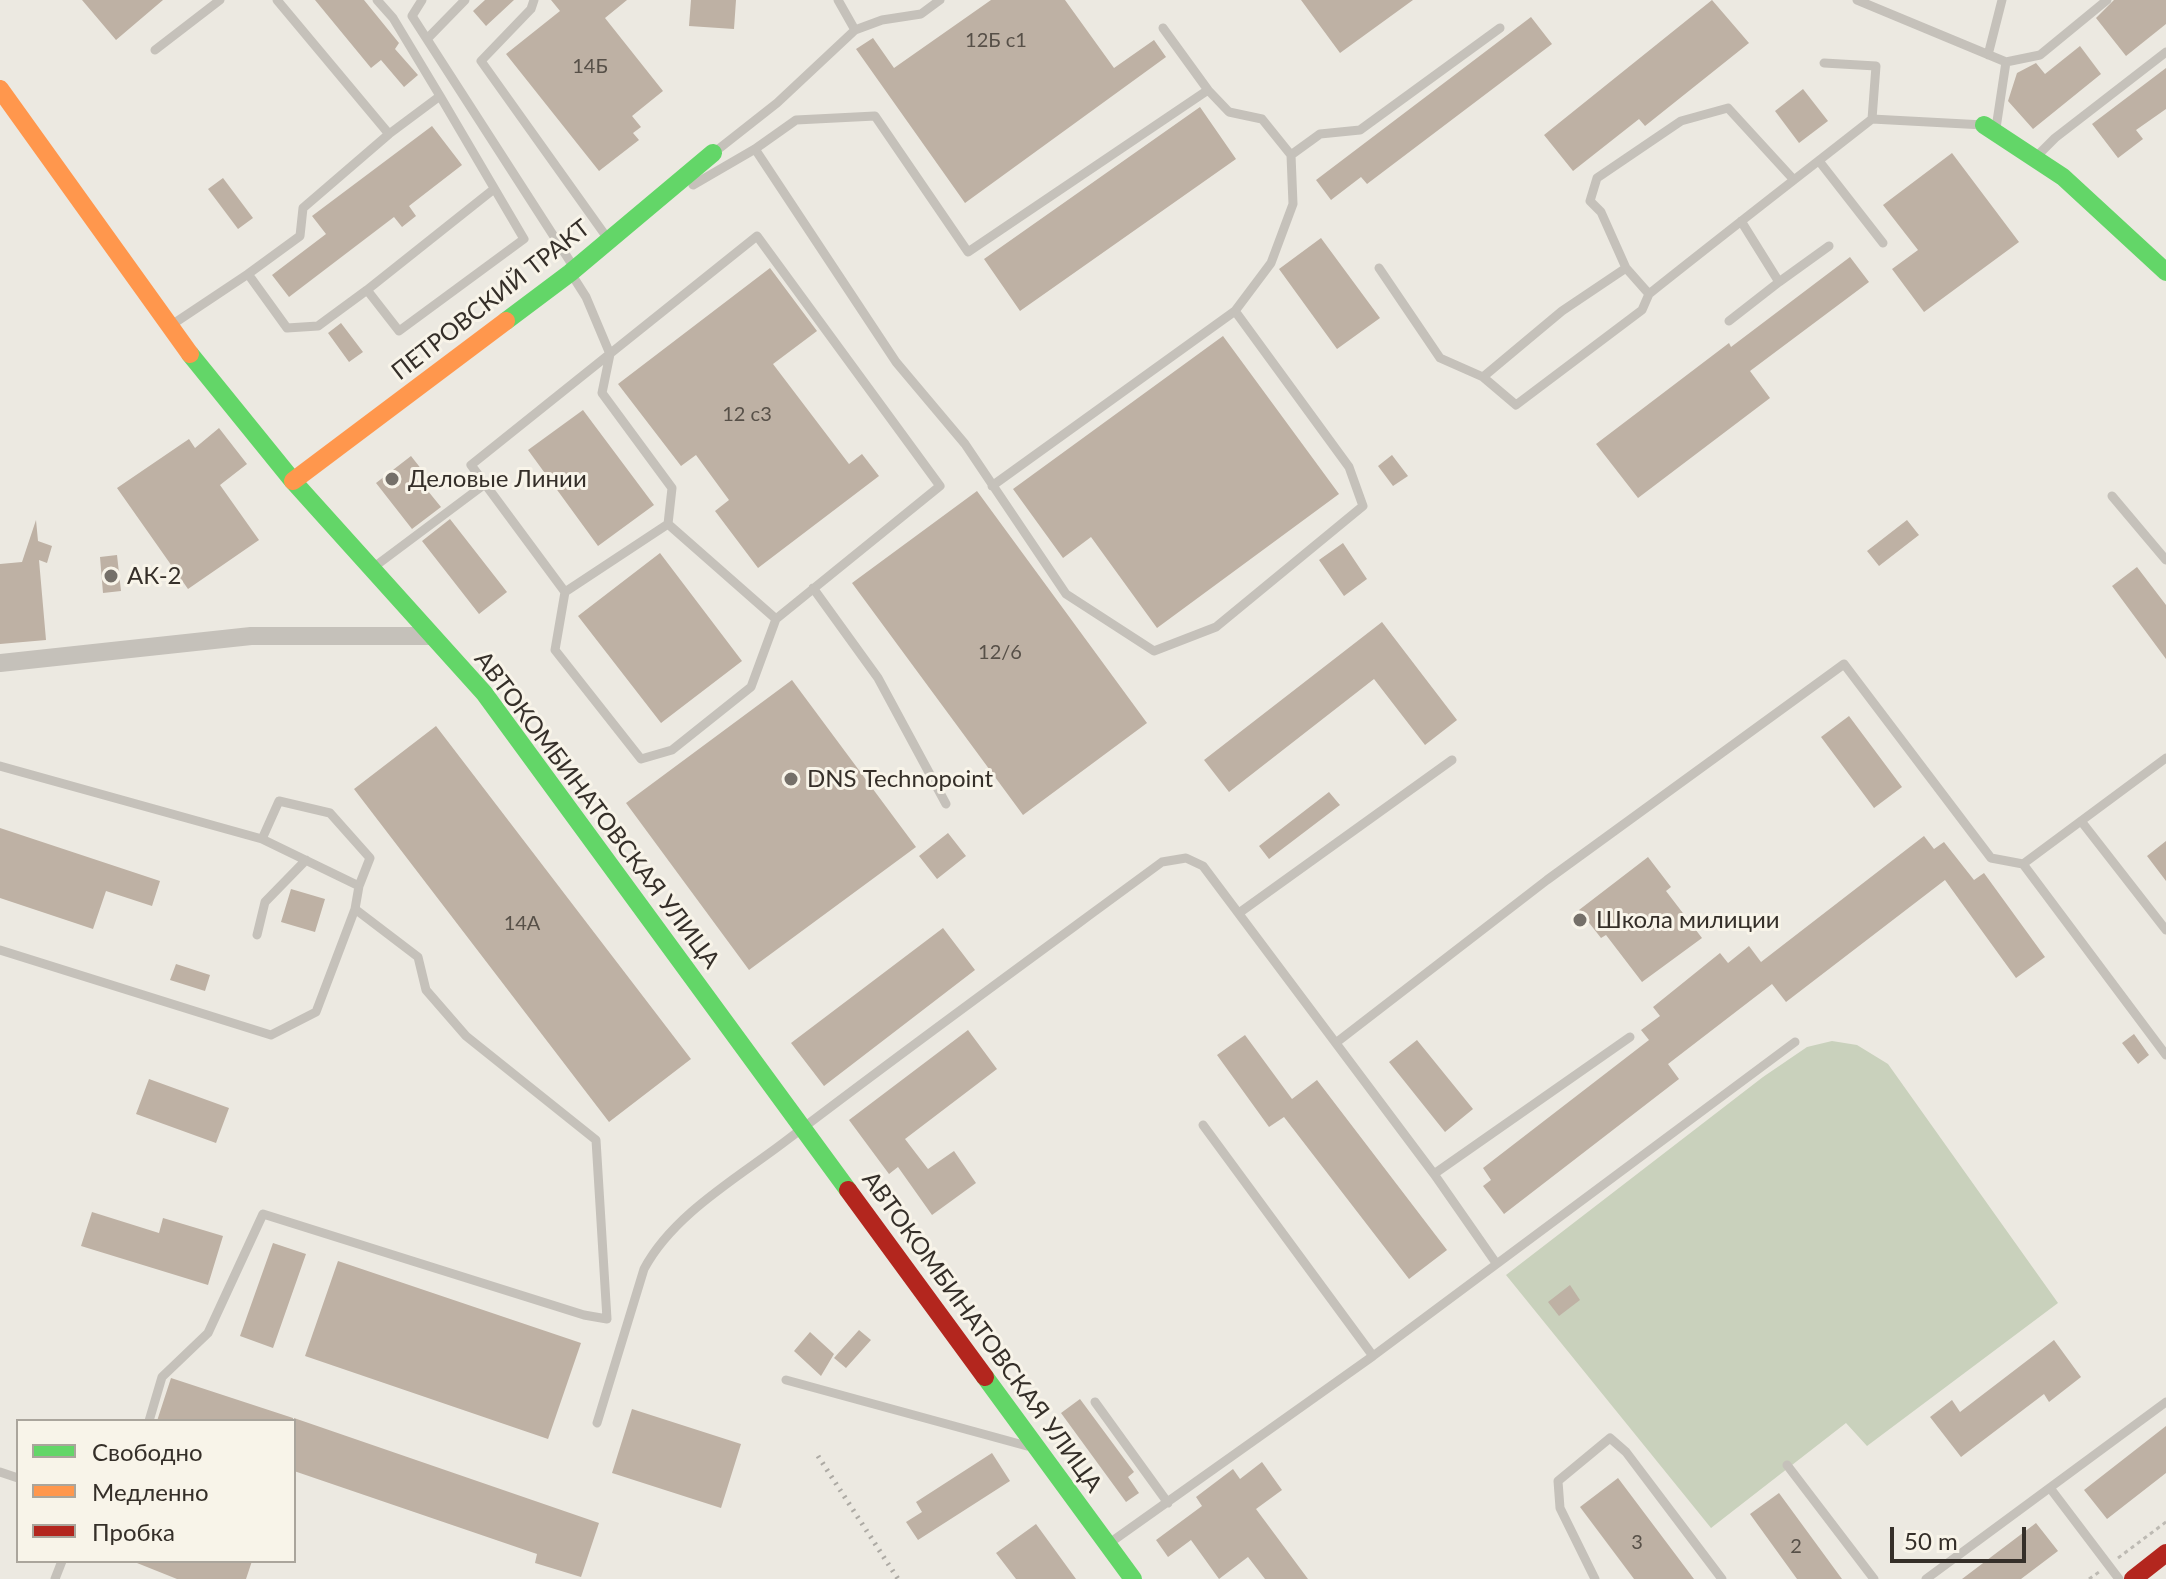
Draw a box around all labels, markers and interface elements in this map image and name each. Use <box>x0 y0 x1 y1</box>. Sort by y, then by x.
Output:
house number: 12Б с1 <box>965 29 1027 53</box>
house number: 14Б <box>572 55 608 79</box>
street label: ПЕТРОВСКИЙ ТРАКТ <box>386 214 596 386</box>
house number: 12 с3 <box>722 403 772 427</box>
place label: Деловые Линии <box>408 465 587 493</box>
marker: Деловые Линии <box>383 470 401 488</box>
place label: АК-2 <box>127 562 182 590</box>
marker: АК-2 <box>102 567 120 585</box>
house number: 12/6 <box>978 641 1022 665</box>
street label: АВТОКОМБИНАТОВСКАЯ УЛИЦА <box>468 646 726 974</box>
place label: DNS Technopoint <box>807 765 993 793</box>
marker: DNS Technopoint <box>782 770 800 788</box>
place label: Школа милиции <box>1596 906 1780 934</box>
marker: Школа милиции <box>1571 911 1589 929</box>
house number: 14А <box>504 912 540 936</box>
street label: АВТОКОМБИНАТОВСКАЯ УЛИЦА <box>856 1166 1108 1498</box>
legend <box>16 1419 296 1563</box>
text: Свободно <box>92 1437 203 1466</box>
text: Медленно <box>92 1477 209 1506</box>
scale bar <box>1894 1511 2030 1561</box>
text: Пробка <box>92 1517 175 1546</box>
text: 50 m <box>1904 1526 1958 1555</box>
house number: 3 <box>1631 1531 1643 1555</box>
house number: 2 <box>1790 1535 1802 1559</box>

